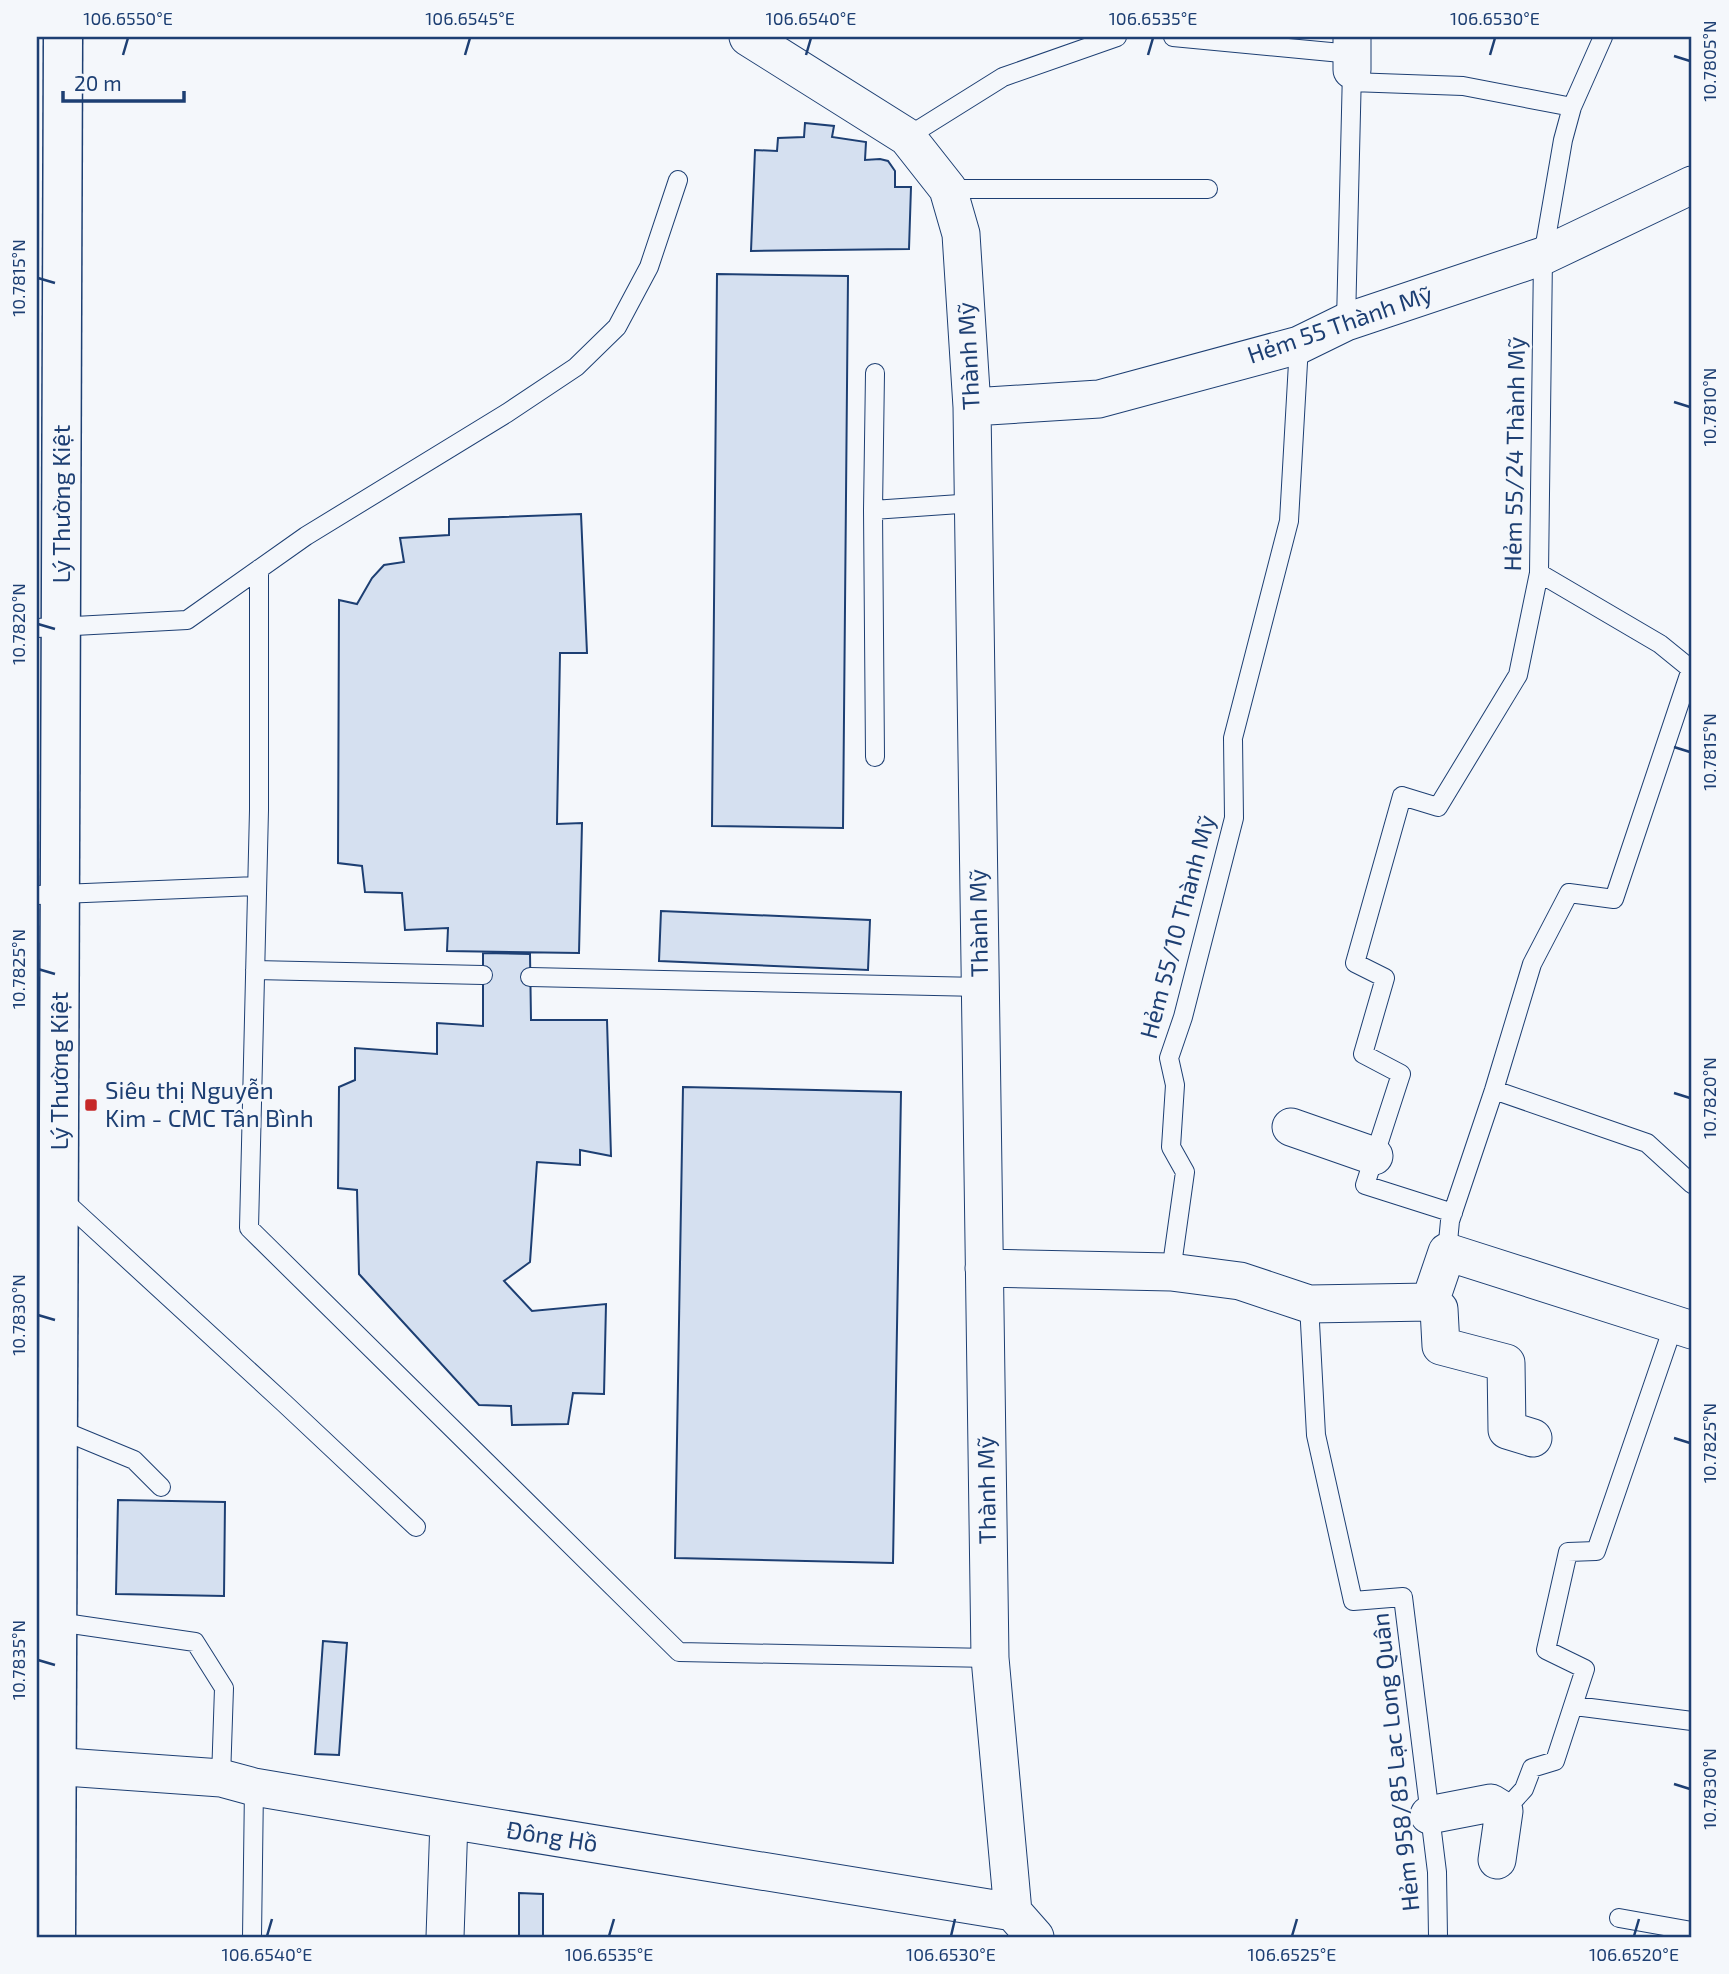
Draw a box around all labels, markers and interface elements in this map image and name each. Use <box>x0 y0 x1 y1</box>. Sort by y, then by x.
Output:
text: 106.6550°E <box>83 7 173 29</box>
text: 106.6545°E <box>425 7 515 29</box>
text: 106.6540°E <box>766 7 856 29</box>
text: 106.6535°E <box>1109 7 1197 29</box>
text: 106.6530°E <box>1450 7 1540 29</box>
text: 10.7805°N <box>1698 20 1720 102</box>
scale bar <box>63 60 184 104</box>
text: 20 m <box>74 70 122 95</box>
text: 10.7815°N <box>7 239 29 317</box>
street label: Hẻm 55 Thành Mỹ <box>1243 278 1436 369</box>
street label: Thành Mỹ <box>950 301 985 411</box>
street label: Hẻm 55/24 Thành Mỹ <box>1497 336 1530 571</box>
text: 10.7810°N <box>1698 368 1720 446</box>
street label: Lý Thường Kiệt <box>46 425 75 583</box>
text: 10.7820°N <box>7 583 29 665</box>
text: 10.7815°N <box>1698 713 1720 791</box>
street label: Hẻm 55/10 Thành Mỹ <box>1133 811 1220 1042</box>
street label: Thành Mỹ <box>962 868 993 977</box>
text: 10.7825°N <box>7 929 29 1009</box>
street label: Lý Thường Kiệt <box>44 992 73 1150</box>
text: 10.7820°N <box>1698 1057 1720 1139</box>
place label: Siêu thị Nguyễn Kim - CMC Tân Bình <box>105 1075 314 1132</box>
marker: Siêu thị Nguyễn Kim - CMC Tân Bình <box>83 1097 99 1113</box>
text: 10.7830°N <box>7 1274 29 1356</box>
text: 10.7825°N <box>1698 1403 1720 1483</box>
street label: Thành Mỹ <box>970 1435 1001 1544</box>
street label: Hẻm 958/85 Lạc Long Quân <box>1364 1612 1425 1913</box>
text: 10.7835°N <box>7 1620 29 1700</box>
text: 10.7830°N <box>1698 1748 1720 1830</box>
street label: Đông Hồ <box>505 1814 600 1857</box>
text: 106.6540°E <box>222 1943 312 1965</box>
text: 106.6535°E <box>565 1943 653 1965</box>
text: 106.6530°E <box>906 1943 996 1965</box>
text: 106.6525°E <box>1248 1943 1336 1965</box>
text: 106.6520°E <box>1589 1943 1679 1965</box>

